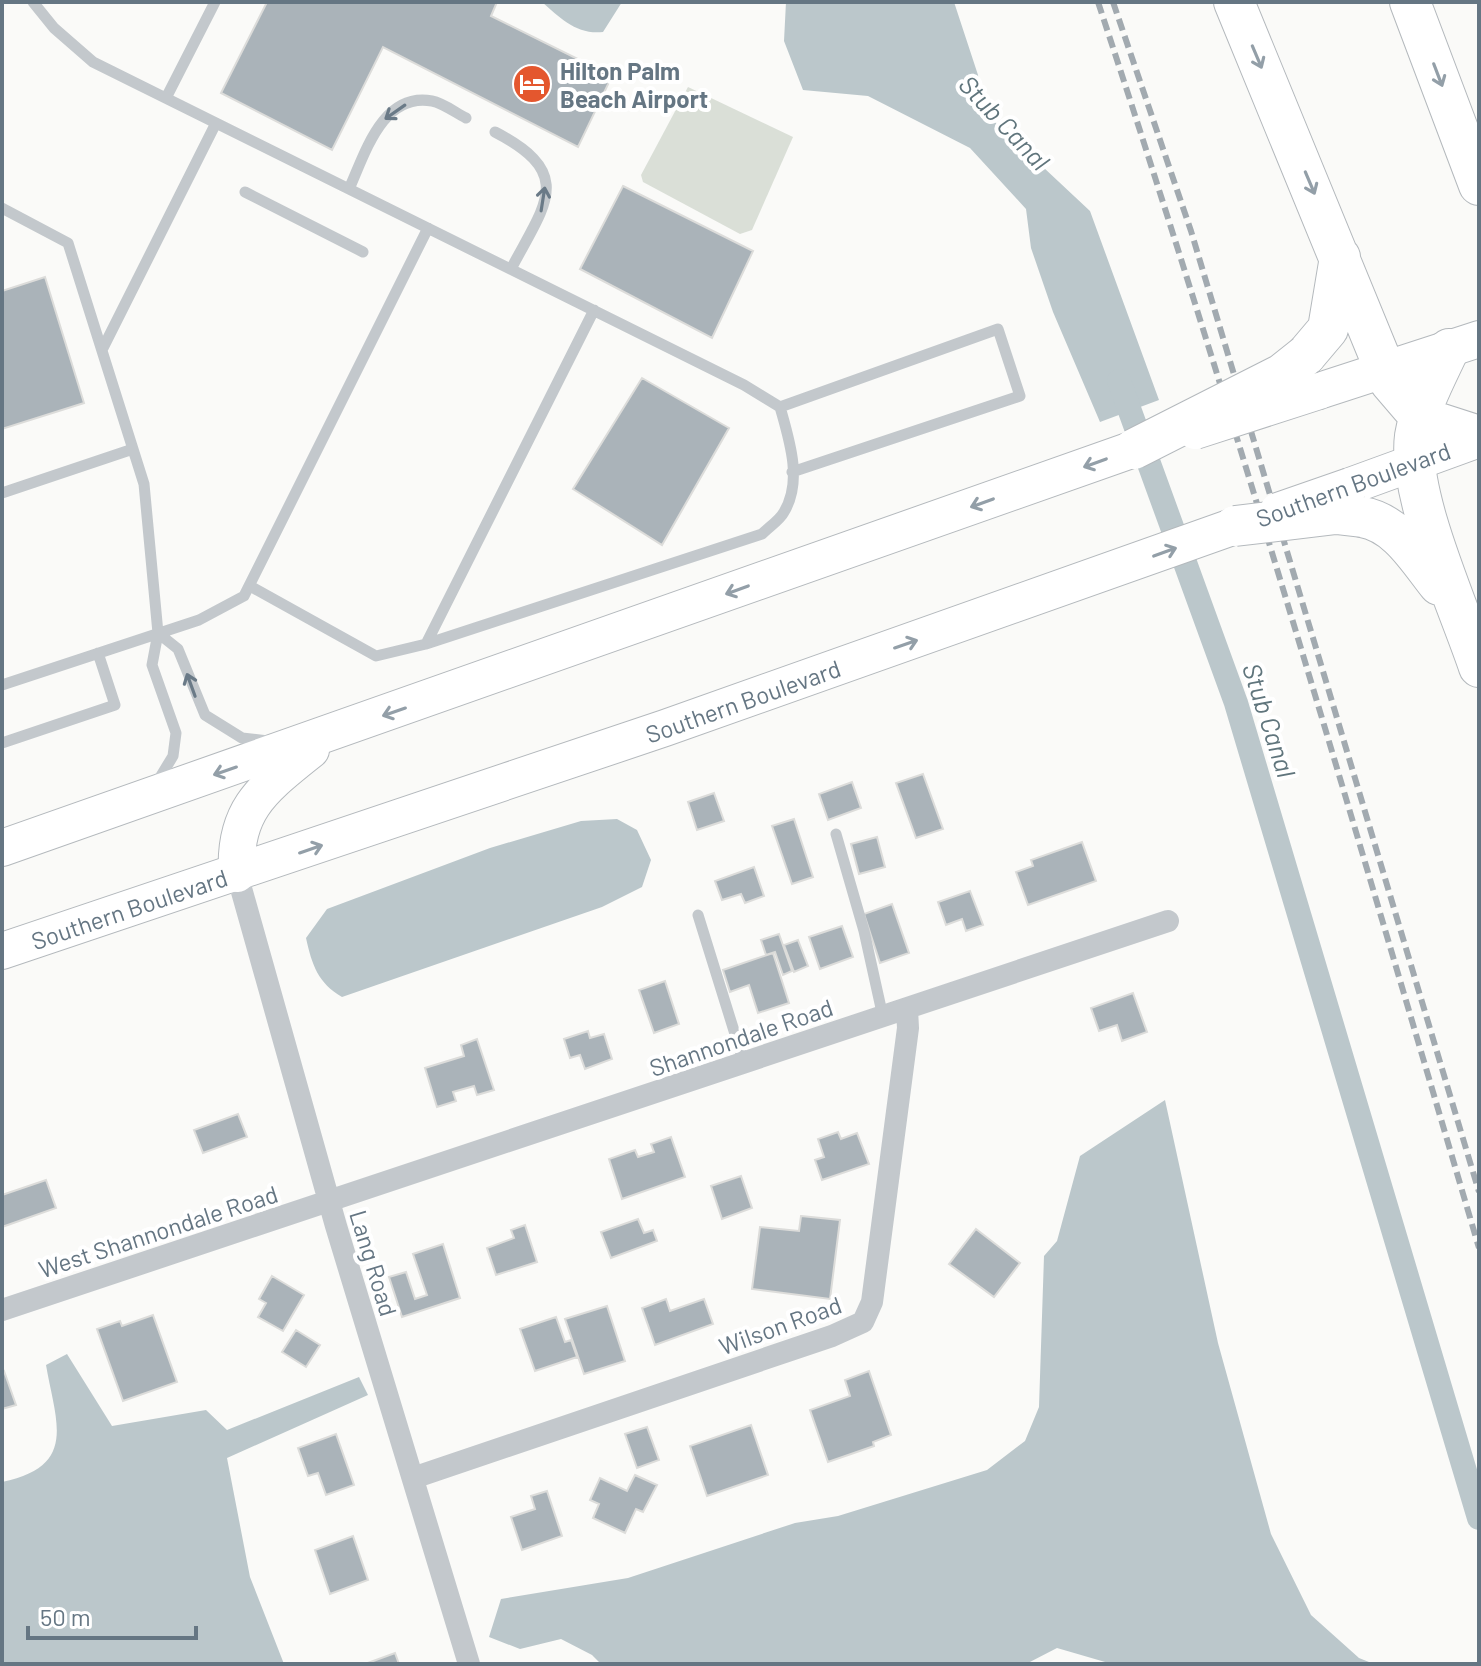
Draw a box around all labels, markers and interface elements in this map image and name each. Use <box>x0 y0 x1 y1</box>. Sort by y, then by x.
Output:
one-way arrow <box>1251 44 1265 69</box>
place label: Hilton Palm Beach Airport <box>560 56 708 113</box>
one-way arrow <box>1432 62 1446 87</box>
hotel icon: Hilton Palm Beach Airport <box>511 63 553 105</box>
water label: Stub Canal <box>953 68 1057 176</box>
one-way arrow <box>385 103 406 120</box>
one-way arrow <box>1304 170 1319 195</box>
one-way arrow <box>536 187 551 213</box>
street label: Southern Boulevard <box>1252 435 1454 533</box>
one-way arrow <box>1083 457 1108 471</box>
one-way arrow <box>971 497 995 511</box>
one-way arrow <box>1152 544 1177 559</box>
one-way arrow <box>726 584 750 598</box>
one-way arrow <box>893 636 918 651</box>
street label: Southern Boulevard <box>641 653 844 748</box>
water label: Stub Canal <box>1237 659 1303 781</box>
one-way arrow <box>183 673 198 698</box>
one-way arrow <box>382 706 407 720</box>
one-way arrow <box>213 765 238 780</box>
one-way arrow <box>298 840 323 855</box>
street label: Southern Boulevard <box>27 862 231 955</box>
street label: Shannondale Road <box>645 992 837 1082</box>
street label: West Shannondale Road <box>35 1179 281 1283</box>
street label: Lang Road <box>344 1206 404 1320</box>
street label: Wilson Road <box>715 1289 845 1361</box>
scale bar <box>28 1590 196 1640</box>
text: 50 m <box>40 1602 91 1631</box>

